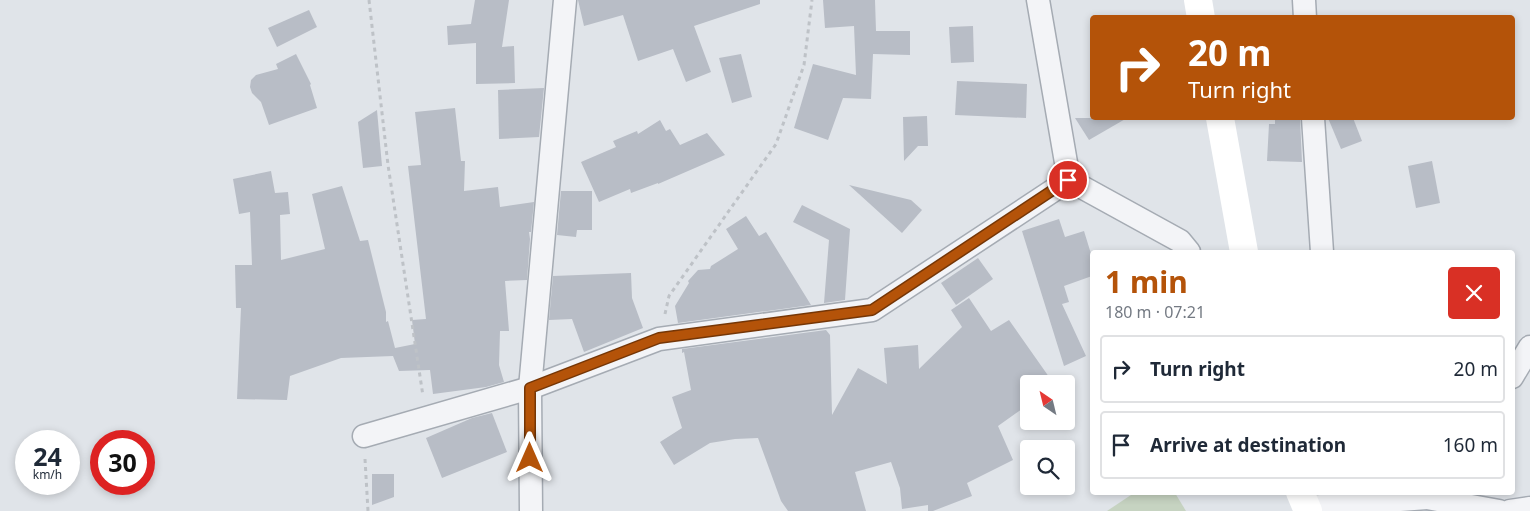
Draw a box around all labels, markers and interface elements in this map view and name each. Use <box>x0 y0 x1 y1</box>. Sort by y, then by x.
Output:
text: 20 m <box>1188 29 1271 76</box>
icon: right <box>1105 35 1170 100</box>
text: Turn right <box>1188 74 1291 104</box>
pin <box>1047 159 1089 201</box>
icon: arrive <box>1054 166 1082 194</box>
text: 1 min <box>1105 261 1188 302</box>
button: close <box>1448 267 1500 319</box>
text: 180 m · 07:21 <box>1105 301 1205 323</box>
icon: right <box>1107 355 1135 383</box>
text: Turn right <box>1150 356 1245 382</box>
text: 20 m <box>1454 356 1498 382</box>
north arrow <box>1020 375 1075 430</box>
map controls <box>1020 375 1075 495</box>
speed limit sign: 30 <box>90 430 155 495</box>
position arrow <box>503 431 555 483</box>
icon: arrive <box>1107 431 1135 459</box>
text: Arrive at destination <box>1150 432 1346 458</box>
text: 160 m <box>1443 432 1498 458</box>
text: 24 <box>33 439 62 473</box>
button: search <box>1020 440 1075 495</box>
text: km/h <box>33 466 62 483</box>

